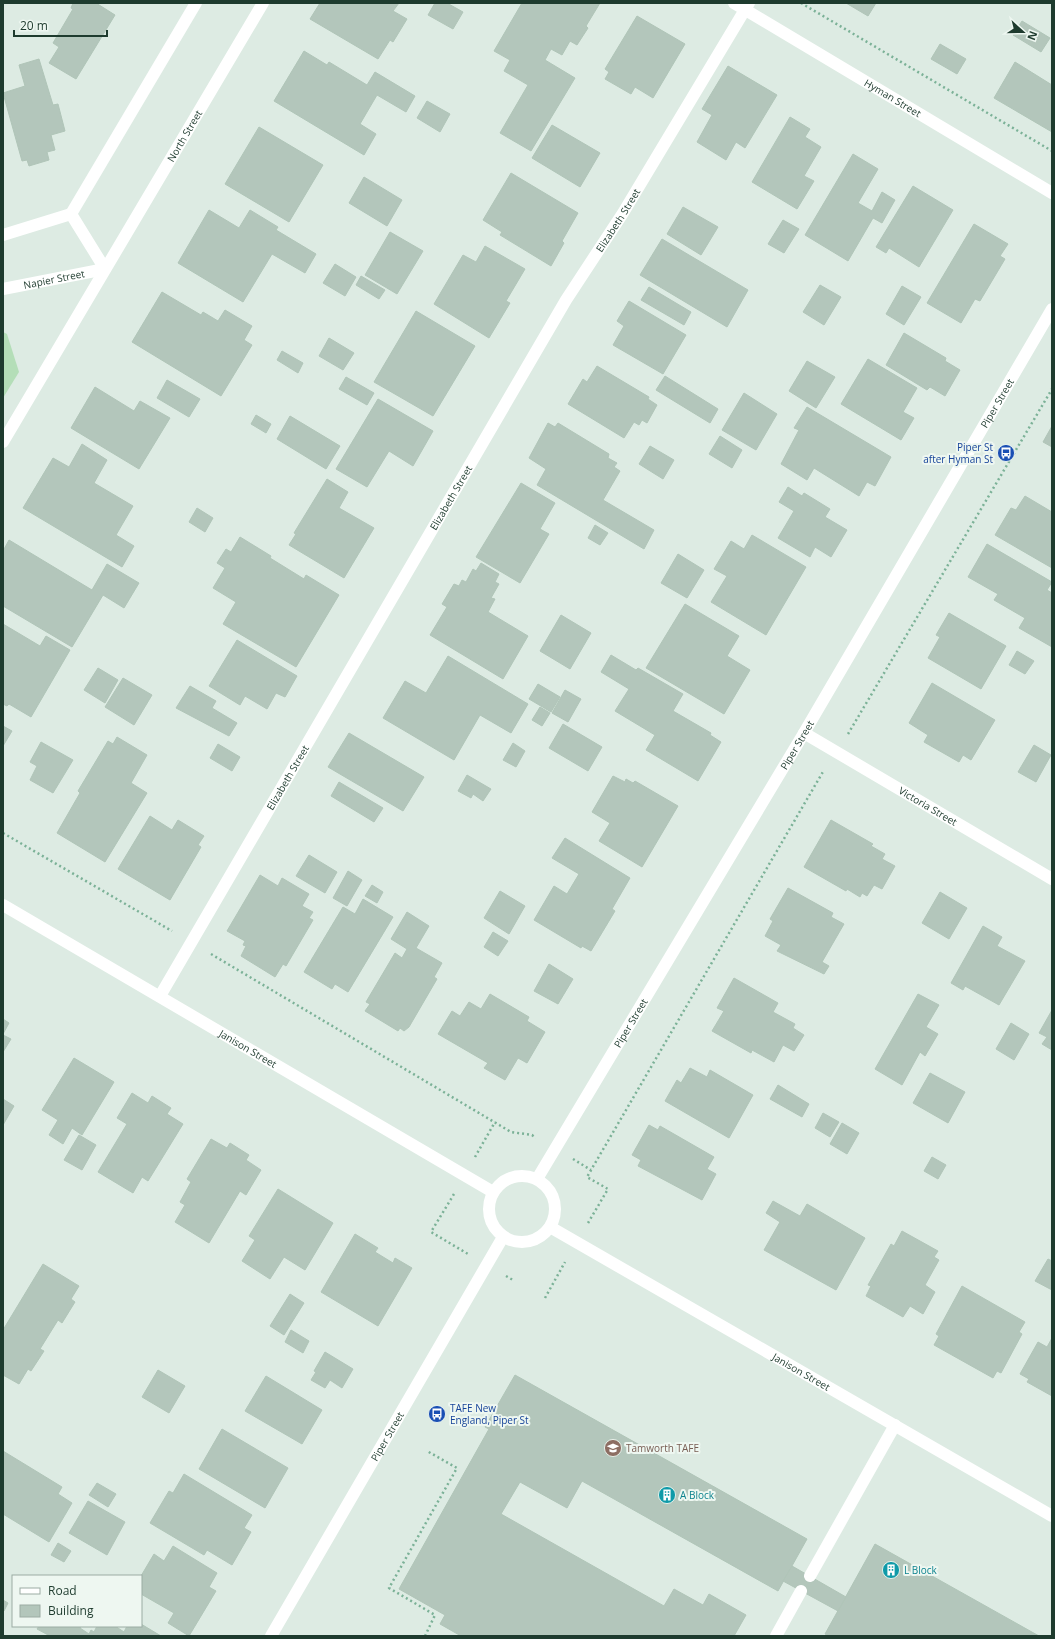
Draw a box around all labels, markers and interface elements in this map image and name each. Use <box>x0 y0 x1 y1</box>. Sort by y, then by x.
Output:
scale bar <box>14 12 107 38</box>
north arrow <box>1003 12 1043 52</box>
text: 20 m <box>20 17 48 34</box>
text: N <box>1024 29 1041 43</box>
street label: Hyman Street <box>862 75 924 121</box>
street label: North Street <box>164 107 205 164</box>
street label: Elizabeth Street <box>592 185 643 255</box>
street label: Napier Street <box>22 266 86 292</box>
street label: Piper Street <box>977 375 1017 430</box>
place label: Piper St after Hyman St <box>923 440 993 466</box>
bus stop icon: Piper St after Hyman St <box>996 443 1016 463</box>
street label: Elizabeth Street <box>426 462 475 533</box>
street label: Piper Street <box>777 717 817 772</box>
street label: Elizabeth Street <box>263 742 312 812</box>
street label: Victoria Street <box>896 783 960 829</box>
street label: Piper Street <box>610 995 651 1050</box>
street label: Janison Street <box>216 1026 280 1071</box>
street label: Janison Street <box>769 1349 833 1394</box>
place label: TAFE New England, Piper St <box>450 1401 529 1427</box>
bus stop icon: TAFE New England, Piper St <box>427 1404 447 1424</box>
street label: Piper Street <box>367 1409 407 1464</box>
school or university icon: Tamworth TAFE <box>603 1438 623 1458</box>
place label: Tamworth TAFE <box>626 1441 699 1455</box>
building icon: A Block <box>657 1485 677 1505</box>
place label: A Block <box>680 1488 715 1502</box>
building icon: L Block <box>881 1560 901 1580</box>
place label: L Block <box>904 1563 938 1577</box>
legend <box>12 1575 142 1627</box>
text: Road <box>48 1582 77 1599</box>
text: Building <box>48 1602 94 1619</box>

